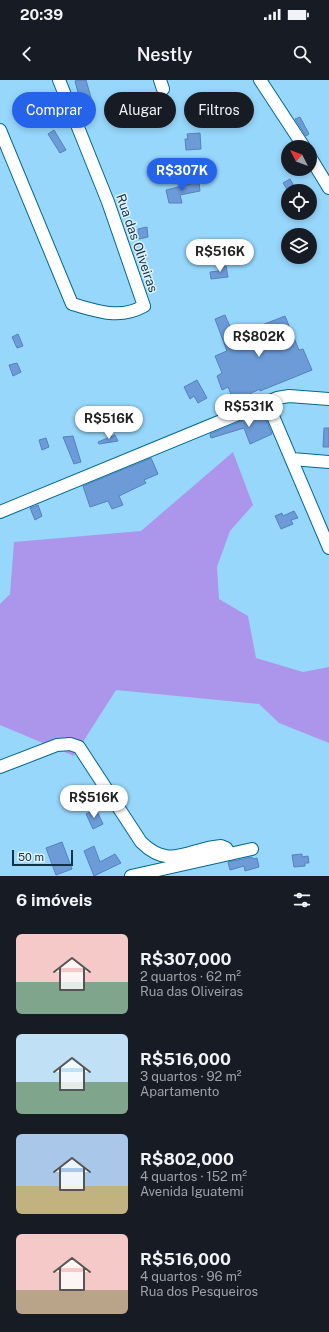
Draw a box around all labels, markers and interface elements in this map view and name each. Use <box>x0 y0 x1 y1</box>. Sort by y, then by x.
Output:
text: 20:39 <box>20 6 63 23</box>
icon: back <box>16 43 38 65</box>
icon: search <box>291 43 313 65</box>
text: Nestly <box>137 44 192 65</box>
chip: Comprar <box>12 92 96 128</box>
chip: Alugar <box>104 92 176 128</box>
chip: Filtros <box>184 92 254 128</box>
north arrow <box>281 140 317 176</box>
map controls <box>281 140 317 264</box>
pin: R$307K <box>149 158 215 192</box>
text: R$307K <box>156 163 208 178</box>
button: locate <box>281 184 317 220</box>
street label: Rua das Oliveiras <box>113 192 161 294</box>
button: layers <box>281 228 317 264</box>
pin: R$516K <box>187 239 253 273</box>
text: R$516K <box>195 244 245 259</box>
pin: R$802K <box>226 324 292 358</box>
text: R$802K <box>233 329 285 344</box>
pin: R$531K <box>216 394 282 428</box>
text: R$531K <box>224 399 274 414</box>
pin: R$516K <box>76 406 142 440</box>
text: R$516K <box>84 411 134 426</box>
pin: R$516K <box>61 785 127 819</box>
text: R$516K <box>69 790 119 805</box>
scale bar <box>12 848 73 867</box>
text: 50 m <box>18 851 44 863</box>
icon: filters <box>291 889 313 911</box>
text: 6 imóveis <box>16 890 92 910</box>
text: R$307,000 <box>140 949 232 969</box>
icon: home <box>48 950 96 998</box>
text: 2 quartos · 62 m² <box>140 969 241 984</box>
text: Rua das Oliveiras <box>140 984 243 999</box>
text: R$516,000 <box>140 1049 231 1069</box>
icon: home <box>48 1050 96 1098</box>
text: 3 quartos · 92 m² <box>140 1069 242 1084</box>
text: Apartamento <box>140 1084 219 1099</box>
text: R$802,000 <box>140 1149 234 1169</box>
icon: home <box>48 1150 96 1198</box>
text: 4 quartos · 152 m² <box>140 1169 247 1184</box>
text: Avenida Iguatemi <box>140 1184 244 1199</box>
text: R$516,000 <box>140 1249 231 1269</box>
icon: home <box>48 1250 96 1298</box>
text: 4 quartos · 96 m² <box>140 1269 242 1284</box>
text: Rua dos Pesqueiros <box>140 1284 258 1299</box>

